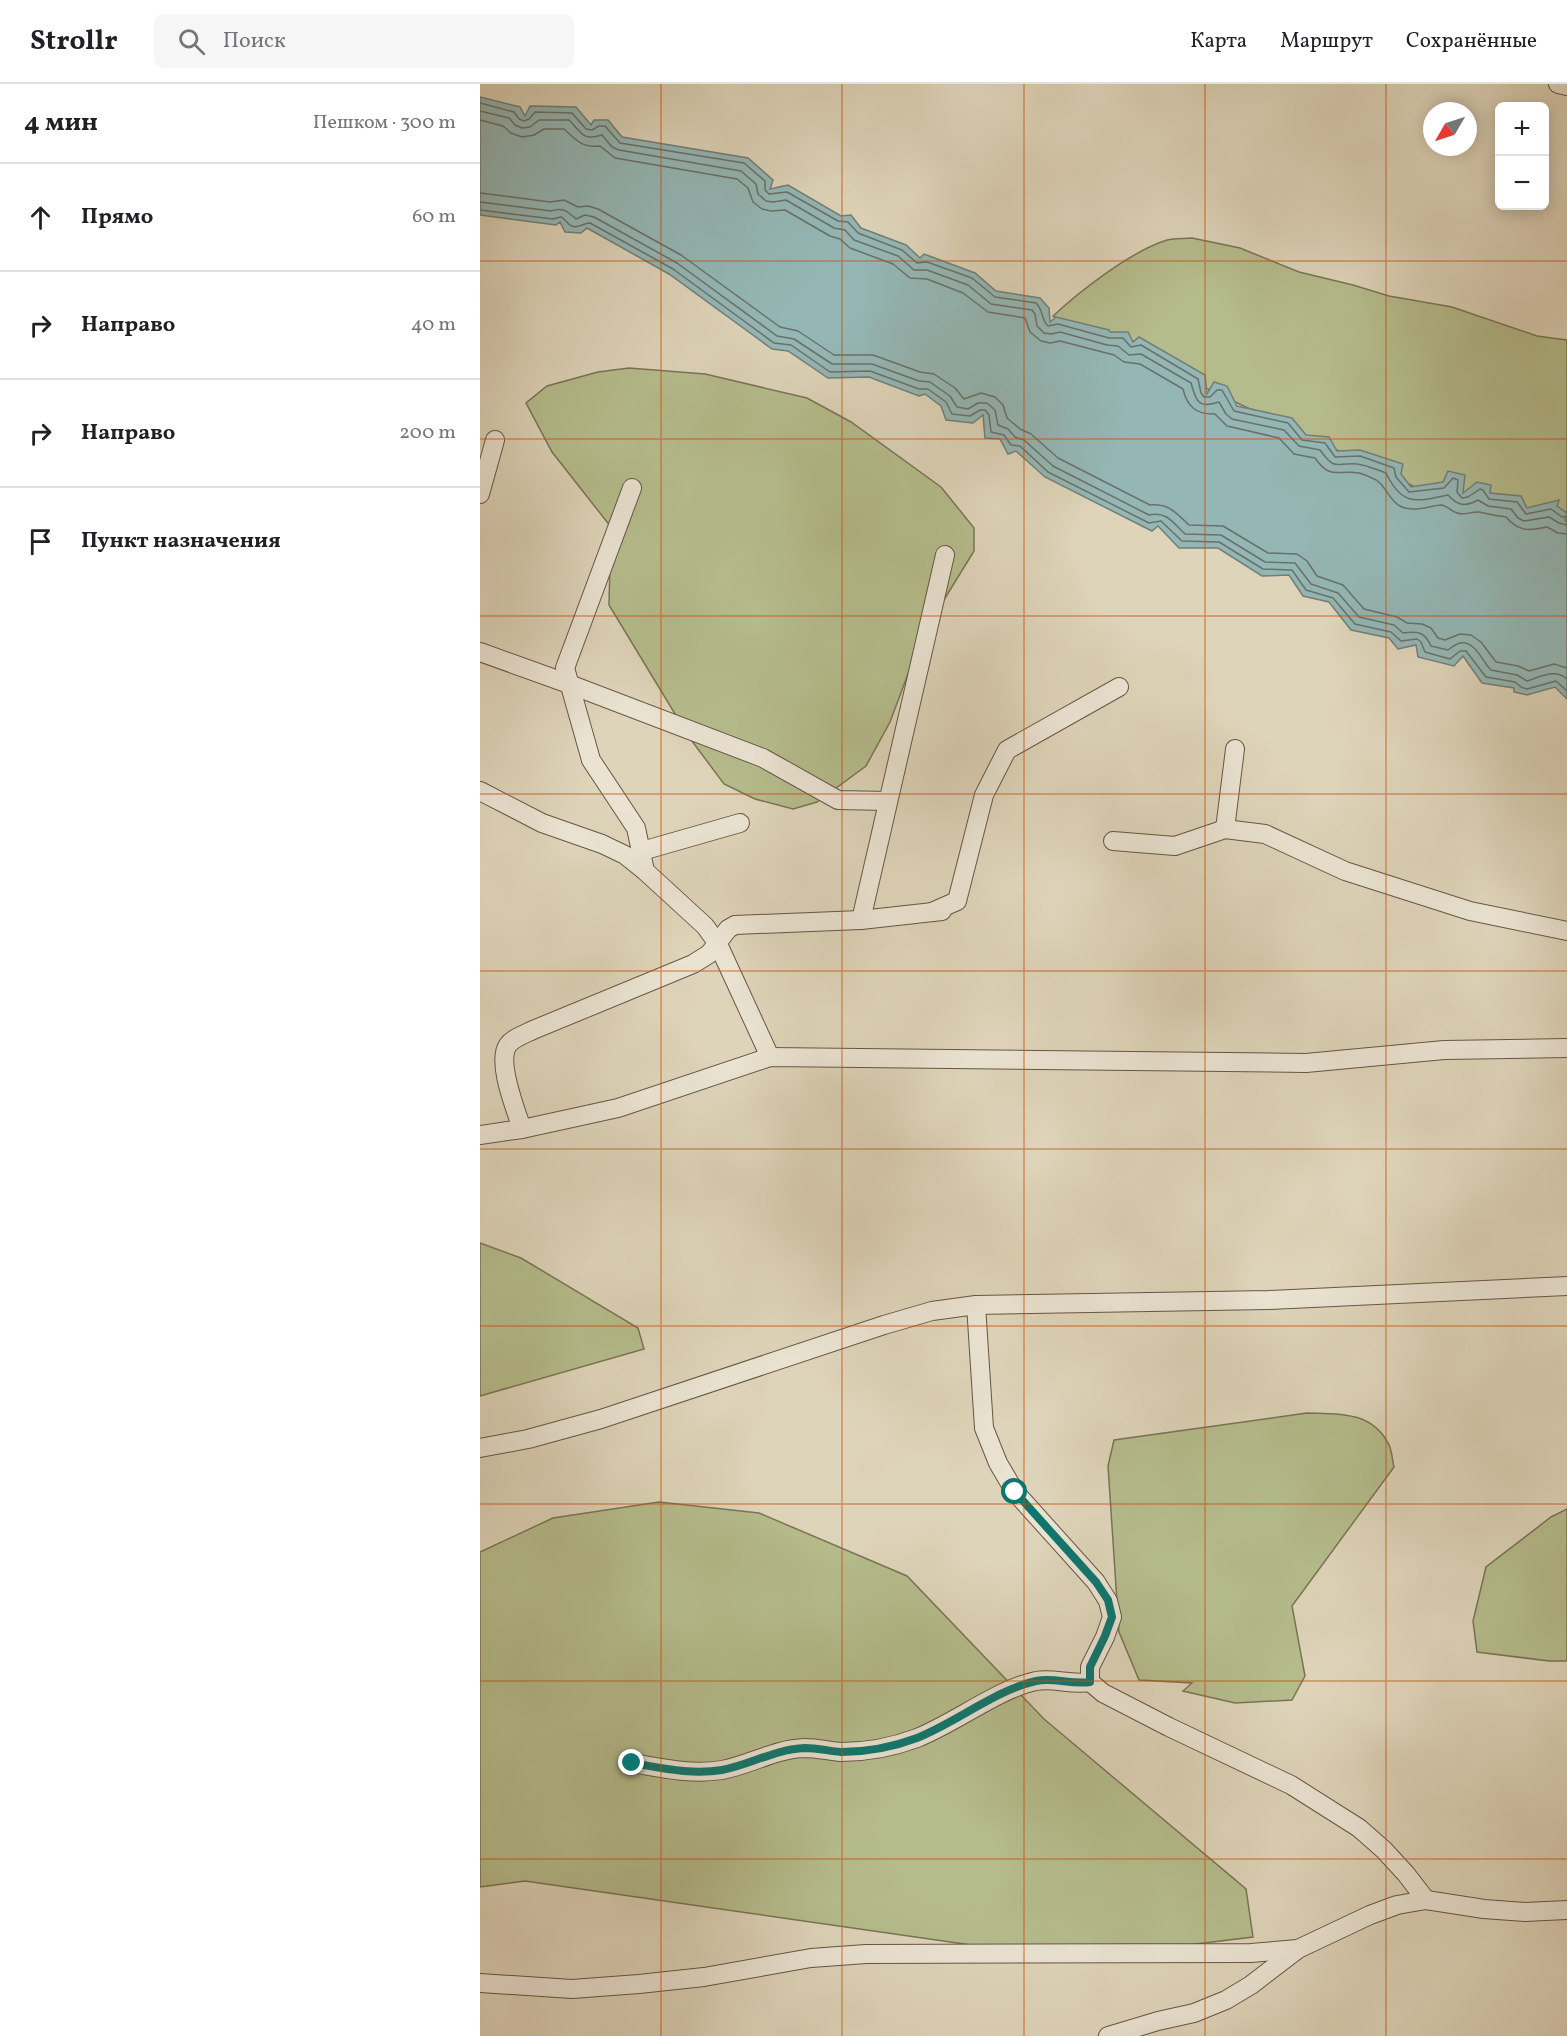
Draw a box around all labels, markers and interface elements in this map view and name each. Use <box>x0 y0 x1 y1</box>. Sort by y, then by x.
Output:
search box <box>154 14 574 68</box>
text: Strollr <box>30 22 118 61</box>
icon: search <box>175 25 208 58</box>
text: Поиск <box>223 26 286 57</box>
text: Карта <box>1190 27 1247 56</box>
text: Маршрут <box>1280 27 1373 56</box>
text: Сохранённые <box>1406 27 1537 56</box>
north arrow <box>1423 102 1477 156</box>
map controls <box>1495 102 1549 210</box>
button: + <box>1495 102 1549 156</box>
text: 4 мин <box>24 105 98 141</box>
text: Пешком · 300 m <box>313 109 456 137</box>
button: − <box>1495 156 1549 210</box>
icon: ahead <box>24 201 57 234</box>
text: Прямо <box>81 202 153 233</box>
text: 60 m <box>412 203 456 231</box>
icon: right <box>24 309 57 342</box>
text: Направо <box>81 310 175 341</box>
text: 40 m <box>411 311 456 339</box>
icon: right <box>24 417 57 450</box>
text: Направо <box>81 418 175 449</box>
text: 200 m <box>399 419 456 447</box>
icon: arrive <box>24 525 57 558</box>
text: Пункт назначения <box>81 526 281 557</box>
route start <box>1001 1478 1027 1504</box>
route end <box>618 1749 644 1775</box>

